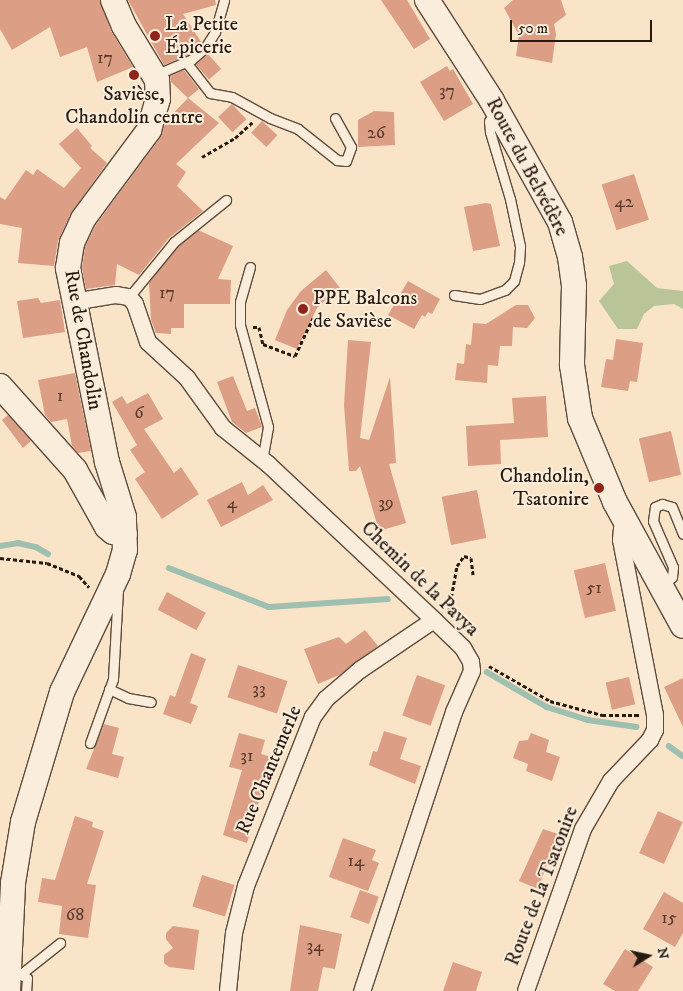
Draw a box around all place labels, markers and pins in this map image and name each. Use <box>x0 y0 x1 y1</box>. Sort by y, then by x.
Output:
place label: La Petite Épicerie <box>165 12 238 59</box>
marker: La Petite Épicerie <box>149 30 161 42</box>
marker: Savièse, Chandolin centre <box>128 69 140 81</box>
place label: Savièse, Chandolin centre <box>65 83 203 130</box>
place label: PPE Balcons de Savièse <box>313 286 417 333</box>
marker: PPE Balcons de Savièse <box>297 303 309 315</box>
place label: Chandolin, Tsatonire <box>500 464 589 511</box>
marker: Chandolin, Tsatonire <box>593 482 605 494</box>

